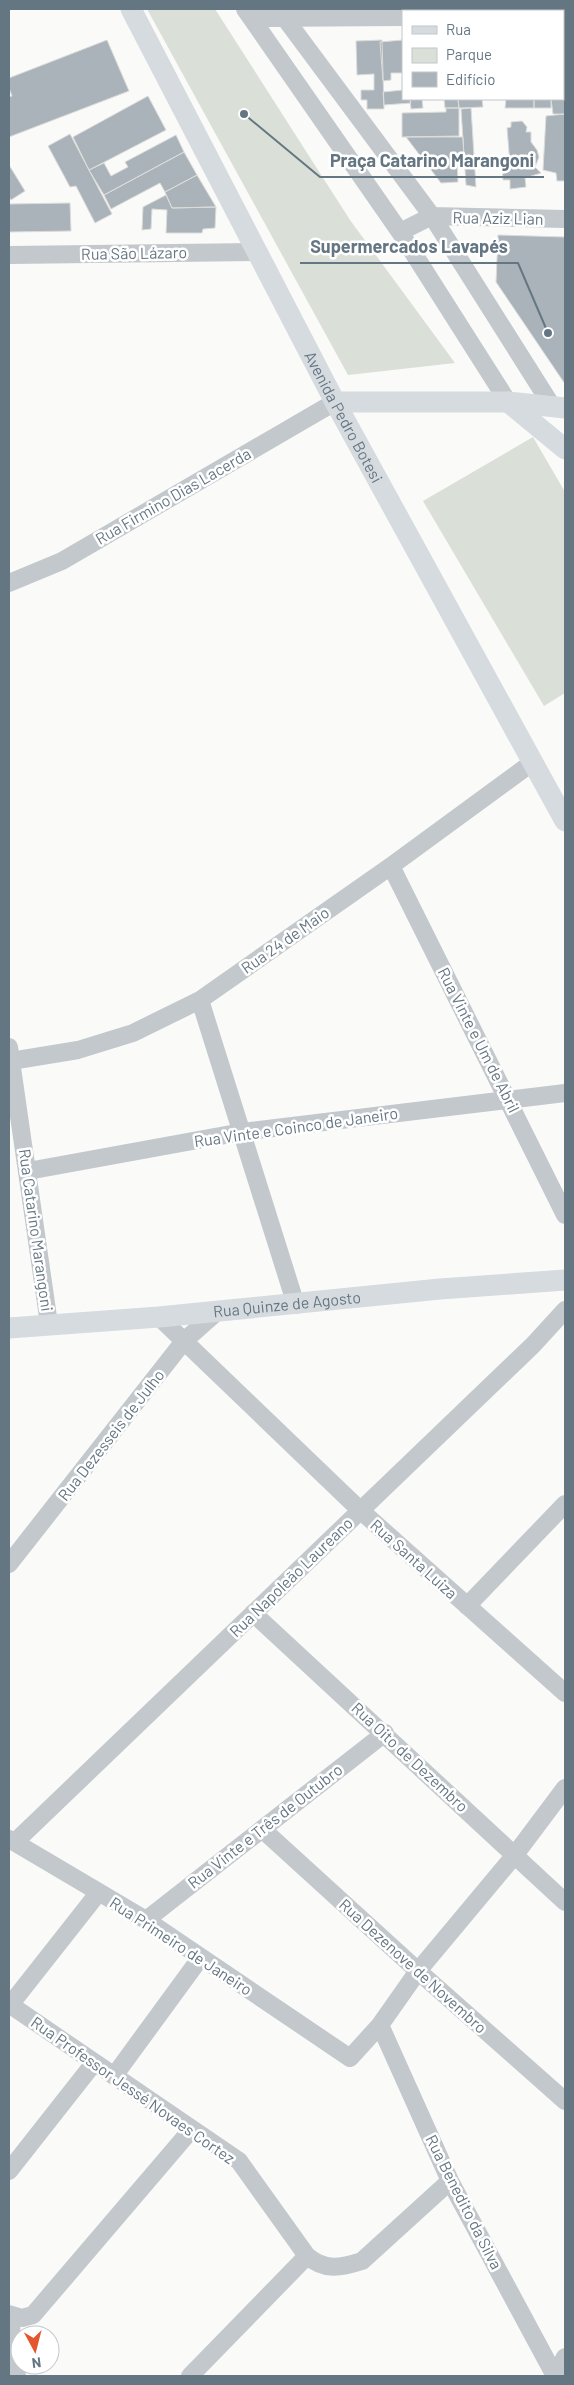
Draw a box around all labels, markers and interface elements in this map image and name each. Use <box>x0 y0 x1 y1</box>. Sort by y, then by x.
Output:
legend <box>402 10 564 100</box>
text: Rua <box>446 20 471 38</box>
text: Parque <box>446 45 492 63</box>
text: Edifício <box>446 70 495 88</box>
callout: Praça Catarino Marangoni <box>320 144 544 177</box>
text: Praça Catarino Marangoni <box>330 149 534 171</box>
street label: Rua Aziz Lian <box>452 207 544 228</box>
callout: Supermercados Lavapés <box>300 230 518 263</box>
text: Supermercados Lavapés <box>310 235 508 257</box>
street label: Rua São Lázaro <box>81 242 187 263</box>
street label: Avenida Pedro Botesi <box>301 348 387 486</box>
street label: Rua Firmino Dias Lacerda <box>92 443 254 548</box>
street label: Rua 24 de Maio <box>237 902 332 977</box>
street label: Rua Vinte e Um de Abril <box>435 964 524 1115</box>
street label: Rua Vinte e Coinco de Janeiro <box>193 1103 399 1150</box>
street label: Rua Catarino Marangoni <box>16 1147 57 1312</box>
street label: Rua Quinze de Agosto <box>212 1287 362 1321</box>
street label: Rua Dezesseis de Julho <box>53 1365 168 1504</box>
street label: Rua Napoleão Laureano <box>225 1513 356 1640</box>
street label: Rua Santa Luiza <box>367 1515 462 1603</box>
street label: Rua Oito de Dezembro <box>348 1698 472 1815</box>
street label: Rua Vinte e Três de Outubro <box>184 1759 346 1892</box>
street label: Rua Primeiro de Janeiro <box>107 1892 256 1999</box>
street label: Rua Dezenove de Novembro <box>336 1894 491 2037</box>
street label: Rua Professor Jessé Novaes Cortez <box>28 2012 239 2167</box>
street label: Rua Benedito da Silva <box>422 2131 507 2272</box>
north arrow <box>10 2325 60 2375</box>
text: N <box>31 2354 42 2372</box>

